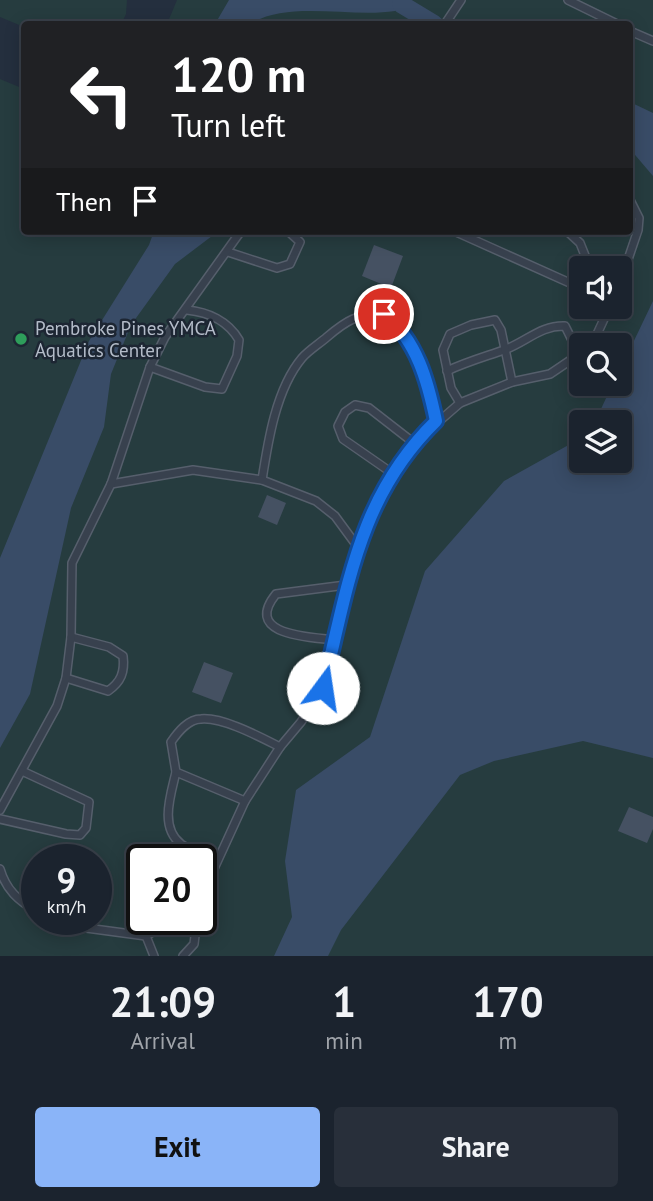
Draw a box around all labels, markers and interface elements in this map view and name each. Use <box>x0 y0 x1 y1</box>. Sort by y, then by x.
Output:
text: 120 m <box>171 42 306 106</box>
icon: left <box>56 49 147 140</box>
text: Turn left <box>171 104 286 146</box>
icon: arrive <box>126 182 164 220</box>
text: Then <box>56 185 112 218</box>
map controls <box>569 256 632 473</box>
button: sound <box>569 256 632 319</box>
pin <box>354 284 414 344</box>
icon: arrive <box>365 295 403 333</box>
place label: Pembroke Pines YMCA Aquatics Center <box>35 316 216 362</box>
marker: Pembroke Pines YMCA Aquatics Center <box>13 331 29 347</box>
button: search <box>569 333 632 396</box>
button: layers <box>569 410 632 473</box>
position arrow <box>286 651 360 725</box>
speed limit sign: 20 <box>126 844 217 935</box>
text: 9 <box>57 857 76 903</box>
text: km/h <box>47 895 86 918</box>
text: 21:09 <box>109 974 216 1029</box>
text: 1 <box>332 974 356 1029</box>
text: 170 <box>472 974 544 1029</box>
text: Arrival <box>130 1026 195 1055</box>
text: min <box>325 1026 363 1055</box>
text: m <box>499 1026 517 1055</box>
button: Exit <box>35 1107 320 1187</box>
button: Share <box>334 1107 618 1187</box>

